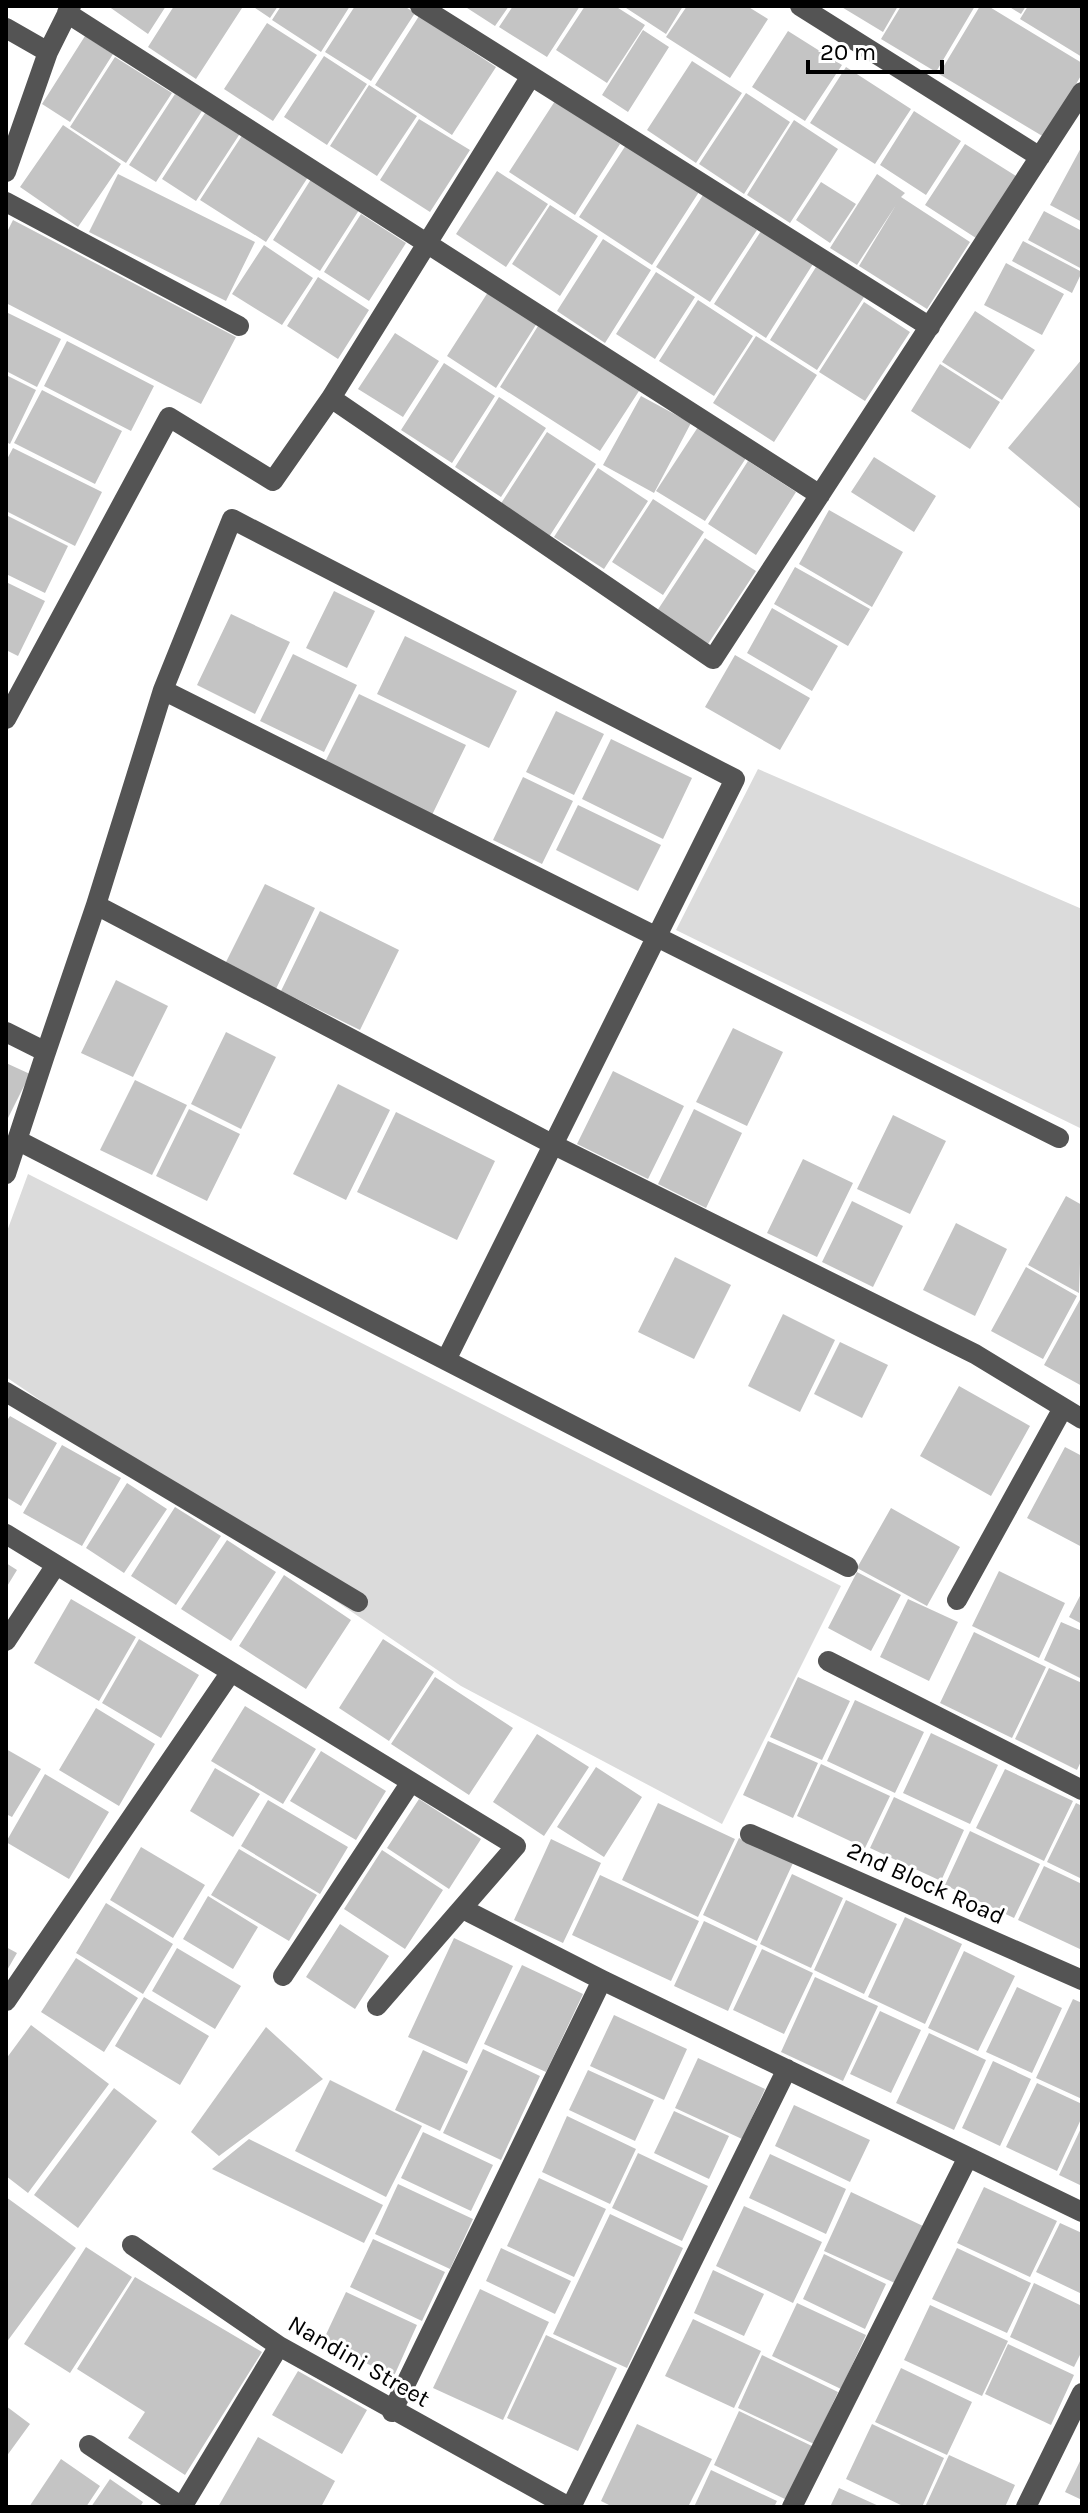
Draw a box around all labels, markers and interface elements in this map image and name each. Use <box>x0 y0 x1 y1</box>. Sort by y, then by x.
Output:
scale bar <box>808 24 942 74</box>
text: 20 m <box>820 38 876 66</box>
street label: 2nd Block Road <box>843 1836 1009 1930</box>
street label: Nandini Street <box>283 2309 435 2413</box>

